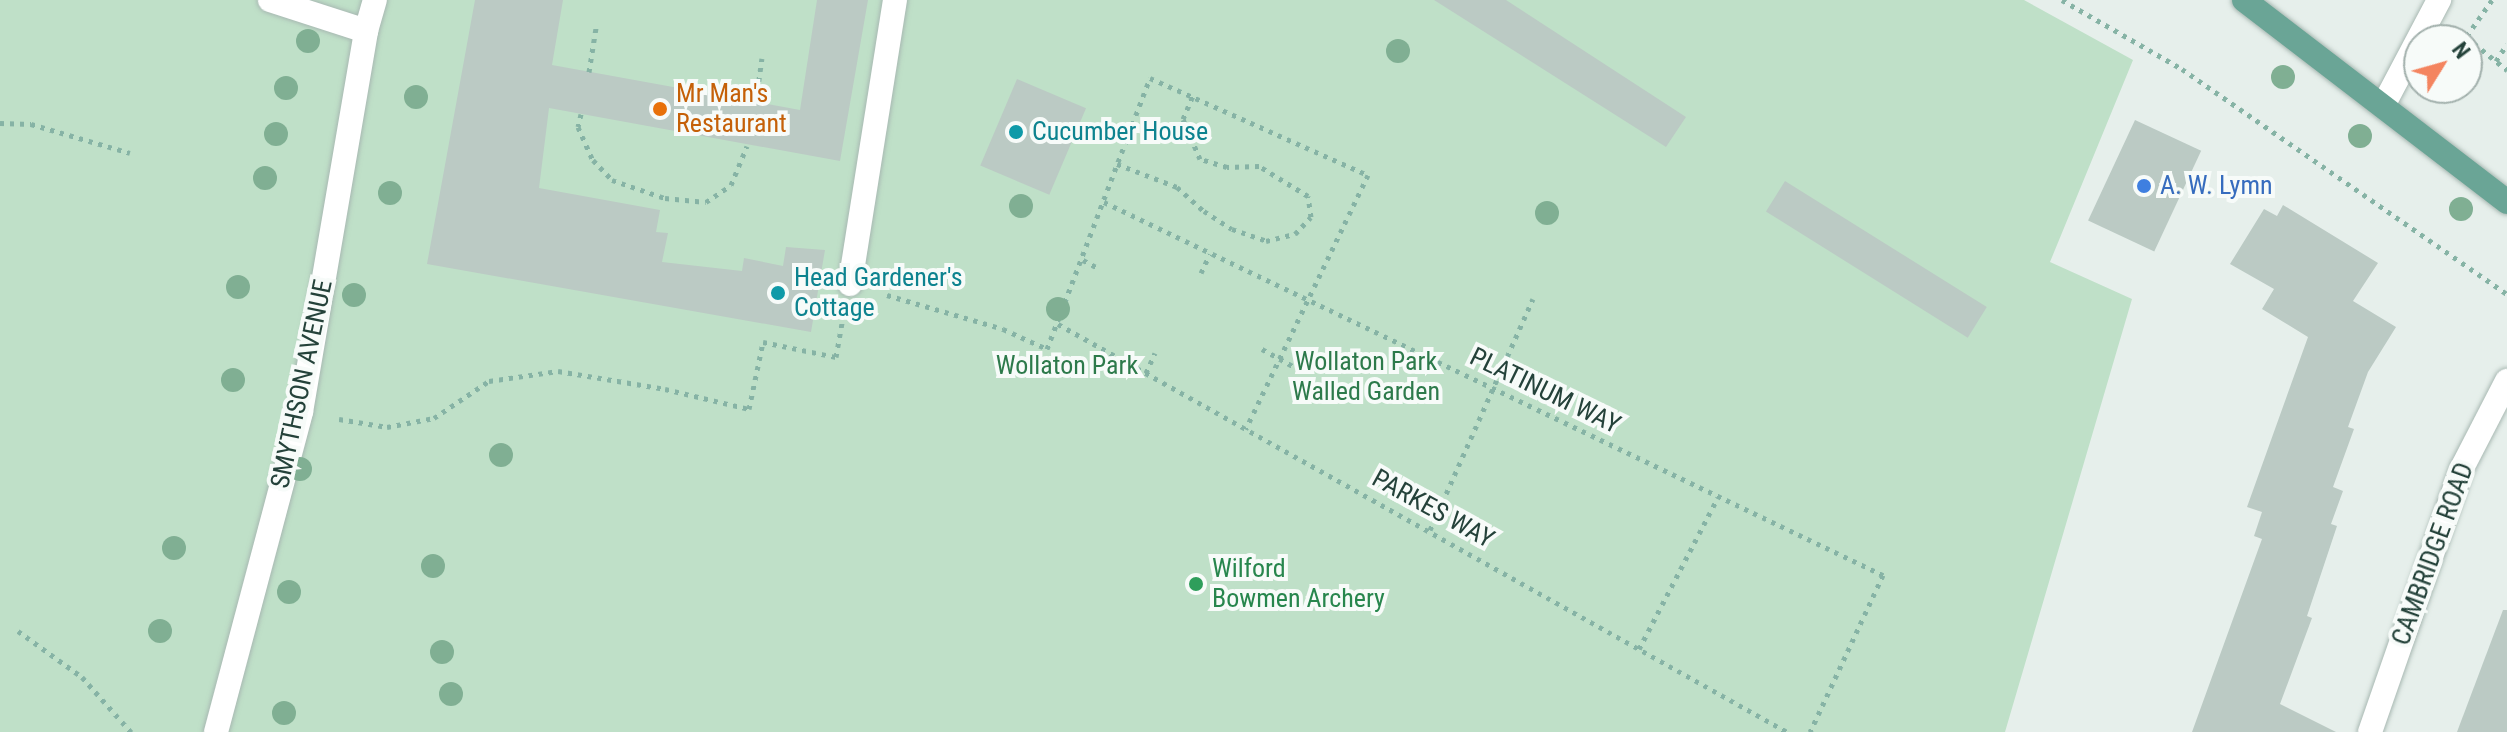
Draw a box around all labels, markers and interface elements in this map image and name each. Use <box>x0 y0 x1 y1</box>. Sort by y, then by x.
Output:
north arrow <box>2403 24 2483 104</box>
text: N <box>2447 38 2475 63</box>
place label: Mr Man's Restaurant <box>676 78 787 140</box>
marker: Mr Man's Restaurant <box>651 100 669 118</box>
place label: Cucumber House <box>1032 116 1208 148</box>
marker: Cucumber House <box>1007 123 1025 141</box>
place label: A. W. Lymn <box>2160 170 2273 202</box>
marker: A. W. Lymn <box>2135 177 2153 195</box>
place label: Head Gardener's Cottage <box>794 262 963 324</box>
street label: SMYTHSON AVENUE <box>265 277 339 491</box>
marker: Head Gardener's Cottage <box>769 284 787 302</box>
street label: PLATINUM WAY <box>1465 341 1625 441</box>
park label: Wollaton Park Walled Garden <box>1292 346 1440 408</box>
park label: Wollaton Park <box>996 350 1138 382</box>
street label: CAMBRIDGE ROAD <box>2386 458 2480 650</box>
street label: PARKES WAY <box>1367 463 1499 555</box>
place label: Wilford Bowmen Archery <box>1212 553 1385 614</box>
marker: Wilford Bowmen Archery <box>1187 575 1205 593</box>

